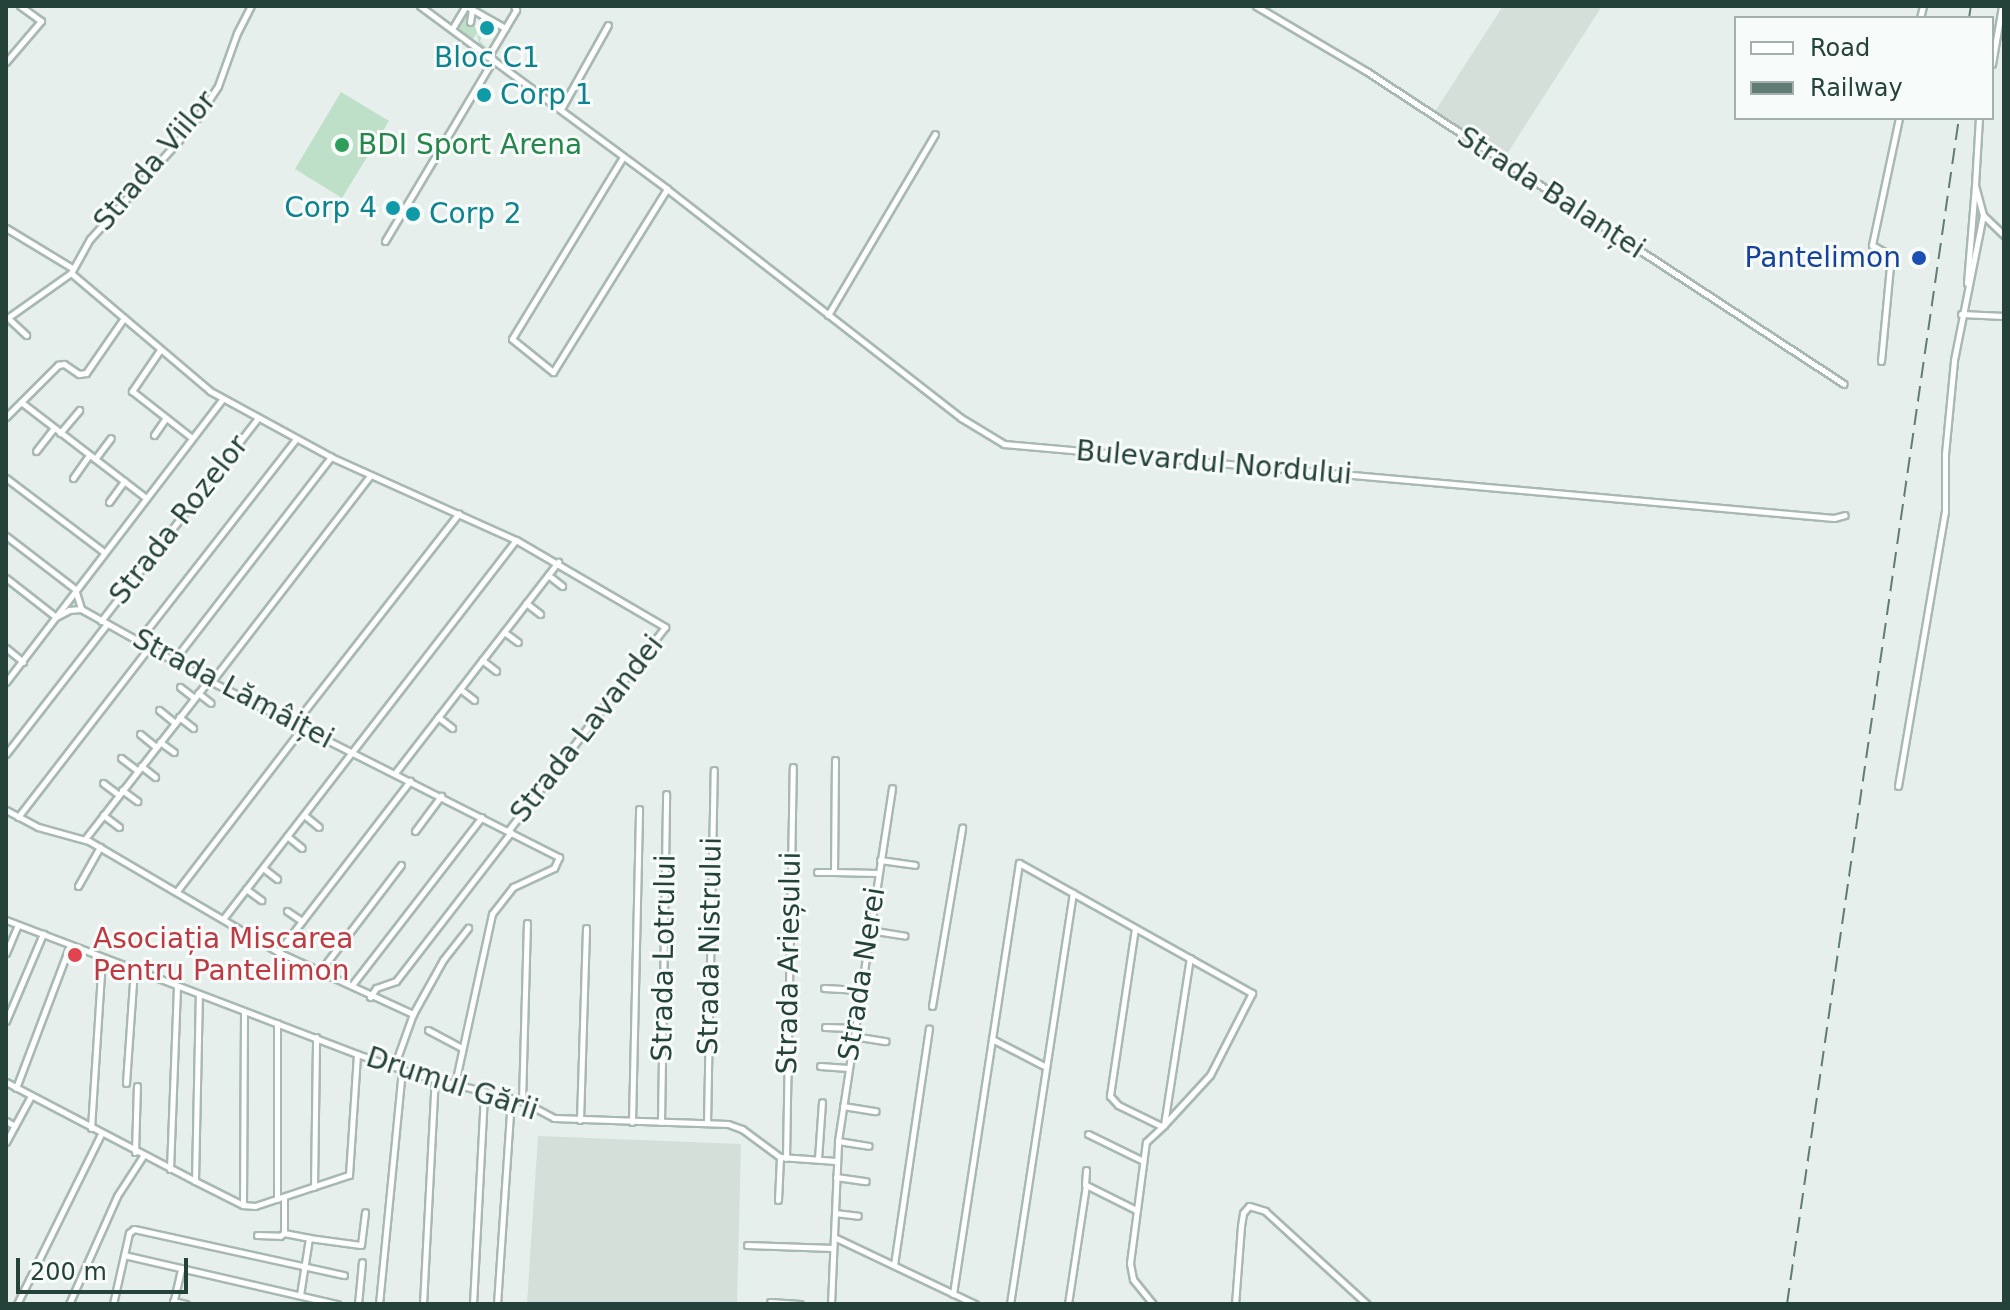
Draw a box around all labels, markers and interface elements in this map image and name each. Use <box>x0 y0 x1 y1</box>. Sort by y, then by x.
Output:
legend <box>1734 16 1994 120</box>
marker: Bloc C1 <box>478 19 496 37</box>
text: Road <box>1810 34 1870 62</box>
place label: Bloc C1 <box>434 41 540 75</box>
text: Railway <box>1810 74 1903 102</box>
place label: Corp 1 <box>500 78 593 112</box>
street label: Strada Viilor <box>87 84 223 238</box>
marker: Corp 1 <box>475 86 493 104</box>
street label: Strada Balanței <box>1451 120 1651 266</box>
place label: BDI Sport Arena <box>358 128 582 162</box>
marker: BDI Sport Arena <box>333 136 351 154</box>
place label: Corp 4 <box>284 191 377 225</box>
place label: Corp 2 <box>429 197 522 231</box>
marker: Corp 4 <box>384 199 402 217</box>
marker: Corp 2 <box>404 205 422 223</box>
place label: Pantelimon <box>1745 241 1901 275</box>
marker: Pantelimon <box>1908 247 1930 269</box>
street label: Strada Rozelor <box>103 429 255 611</box>
street label: Bulevardul Nordului <box>1075 434 1353 492</box>
street label: Strada Lămâiței <box>127 622 339 756</box>
street label: Strada Lavandei <box>503 629 671 829</box>
street label: Strada Nistrului <box>691 837 729 1055</box>
street label: Strada Arieșului <box>770 851 808 1075</box>
street label: Strada Lotrului <box>645 854 683 1062</box>
street label: Strada Nerei <box>832 885 892 1063</box>
place label: Asociația Miscarea Pentru Pantelimon <box>93 922 353 988</box>
marker: Asociația Miscarea Pentru Pantelimon <box>64 944 86 966</box>
street label: Drumul Gării <box>362 1040 542 1128</box>
scale bar <box>20 1242 192 1292</box>
text: 200 m <box>30 1258 107 1286</box>

